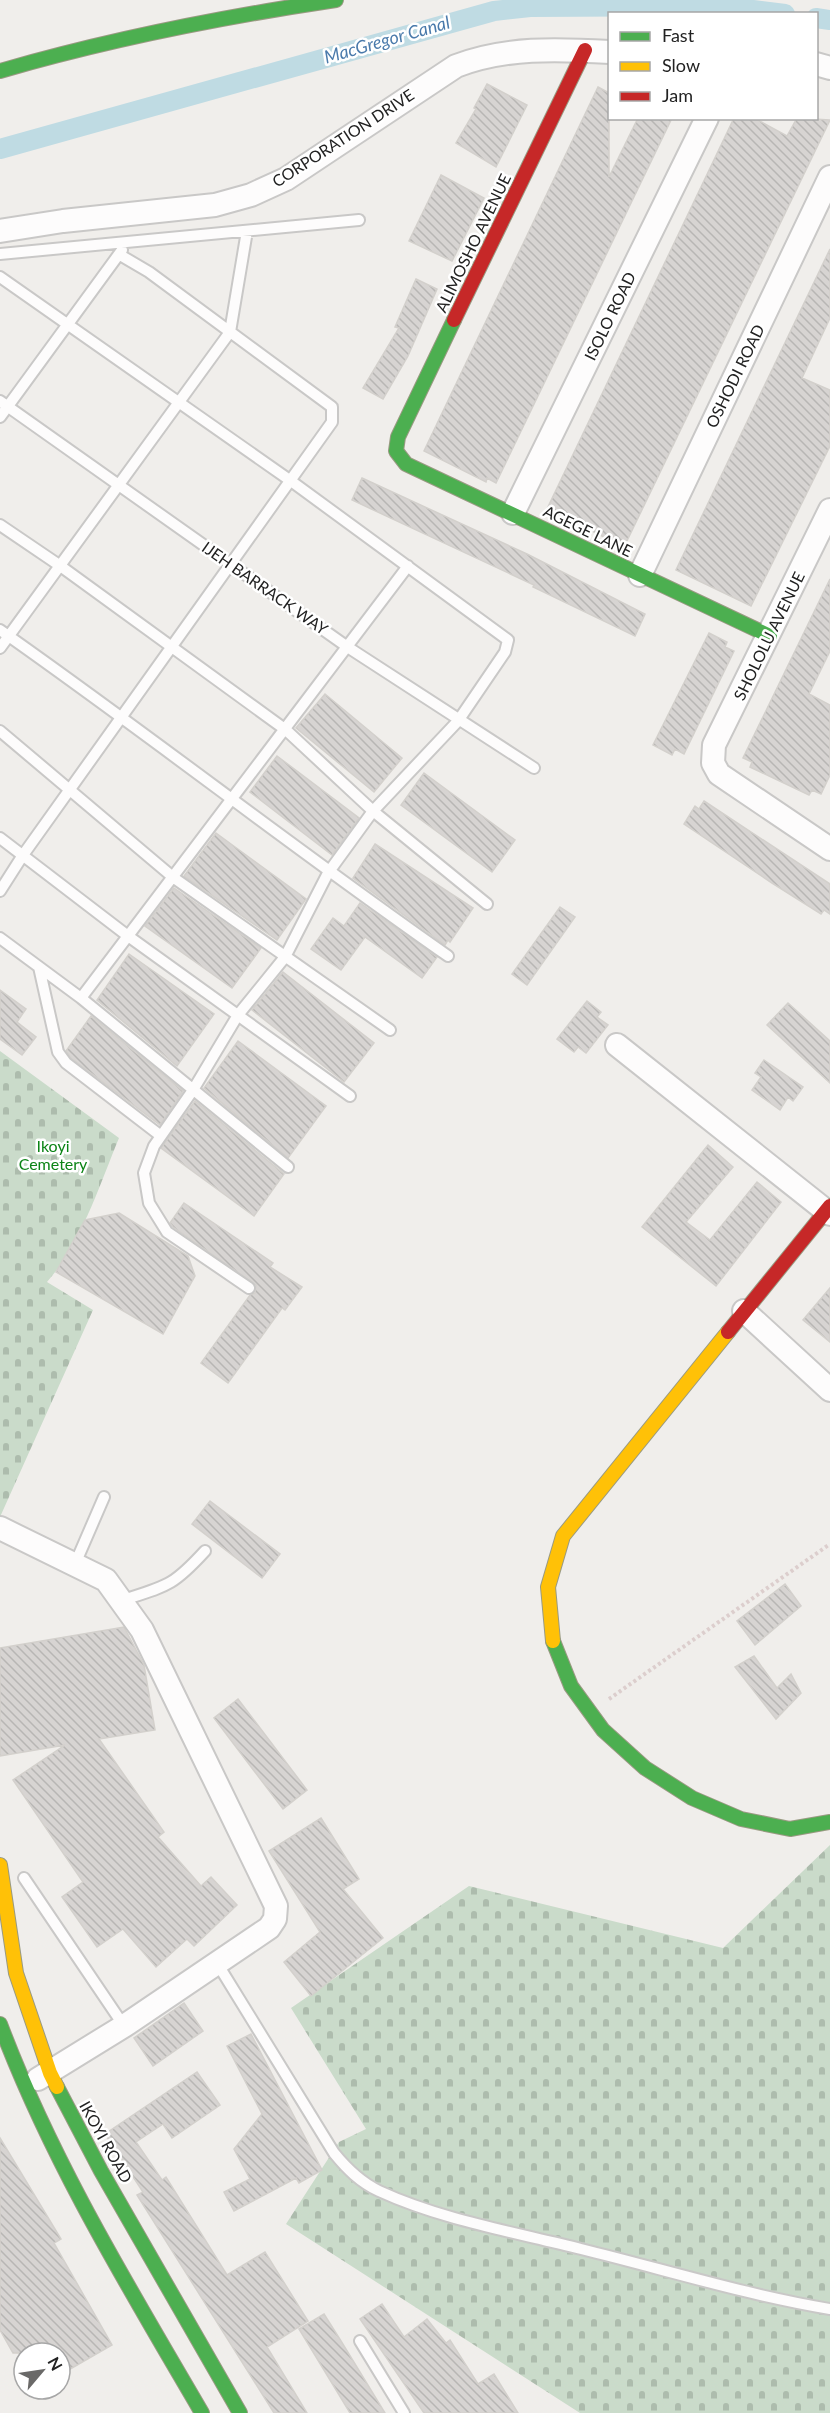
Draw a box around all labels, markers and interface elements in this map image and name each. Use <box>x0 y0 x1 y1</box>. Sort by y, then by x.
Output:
water label: MacGregor Canal <box>321 11 452 68</box>
legend <box>608 12 818 120</box>
text: Fast <box>662 24 695 46</box>
text: Slow <box>662 54 700 76</box>
text: Jam <box>662 84 693 106</box>
street label: CORPORATION DRIVE <box>268 85 417 191</box>
street label: ALIMOSHO AVENUE <box>431 170 514 315</box>
street label: ISOLO ROAD <box>580 268 639 363</box>
street label: OSHODI ROAD <box>701 321 768 431</box>
street label: AGEGE LANE <box>541 501 636 560</box>
street label: IJEH BARRACK WAY <box>199 537 332 638</box>
street label: SHOLOLU AVENUE <box>729 568 808 703</box>
park label: Ikoyi Cemetery <box>19 1136 88 1173</box>
street label: IKOYI ROAD <box>76 2098 137 2186</box>
north arrow <box>12 2341 72 2401</box>
text: N <box>44 2353 67 2373</box>

